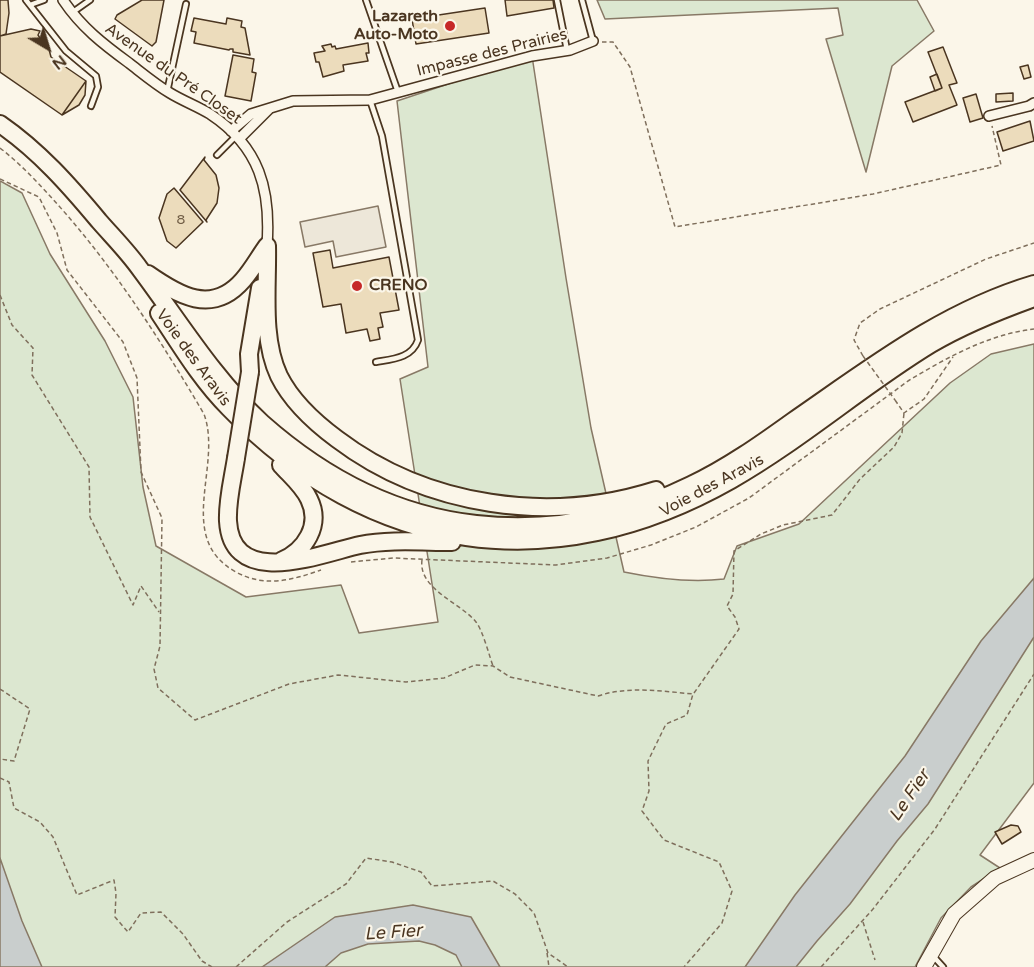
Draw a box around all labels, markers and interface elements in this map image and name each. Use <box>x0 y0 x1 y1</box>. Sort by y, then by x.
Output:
place label: Lazareth Auto-Moto <box>354 7 438 45</box>
north arrow <box>18 18 78 78</box>
street label: Avenue du Pré Closet <box>101 19 245 129</box>
marker: Lazareth Auto-Moto <box>443 19 457 33</box>
street label: Impasse des Prairies <box>415 25 569 81</box>
text: N <box>48 50 70 74</box>
house number: 8 <box>177 212 185 228</box>
place label: CRENO <box>369 276 428 296</box>
marker: CRENO <box>350 279 364 293</box>
street label: Voie des Aravis <box>151 306 235 410</box>
street label: Voie des Aravis <box>657 451 767 521</box>
water label: Le Fier <box>885 766 935 826</box>
water label: Le Fier <box>364 920 422 946</box>

